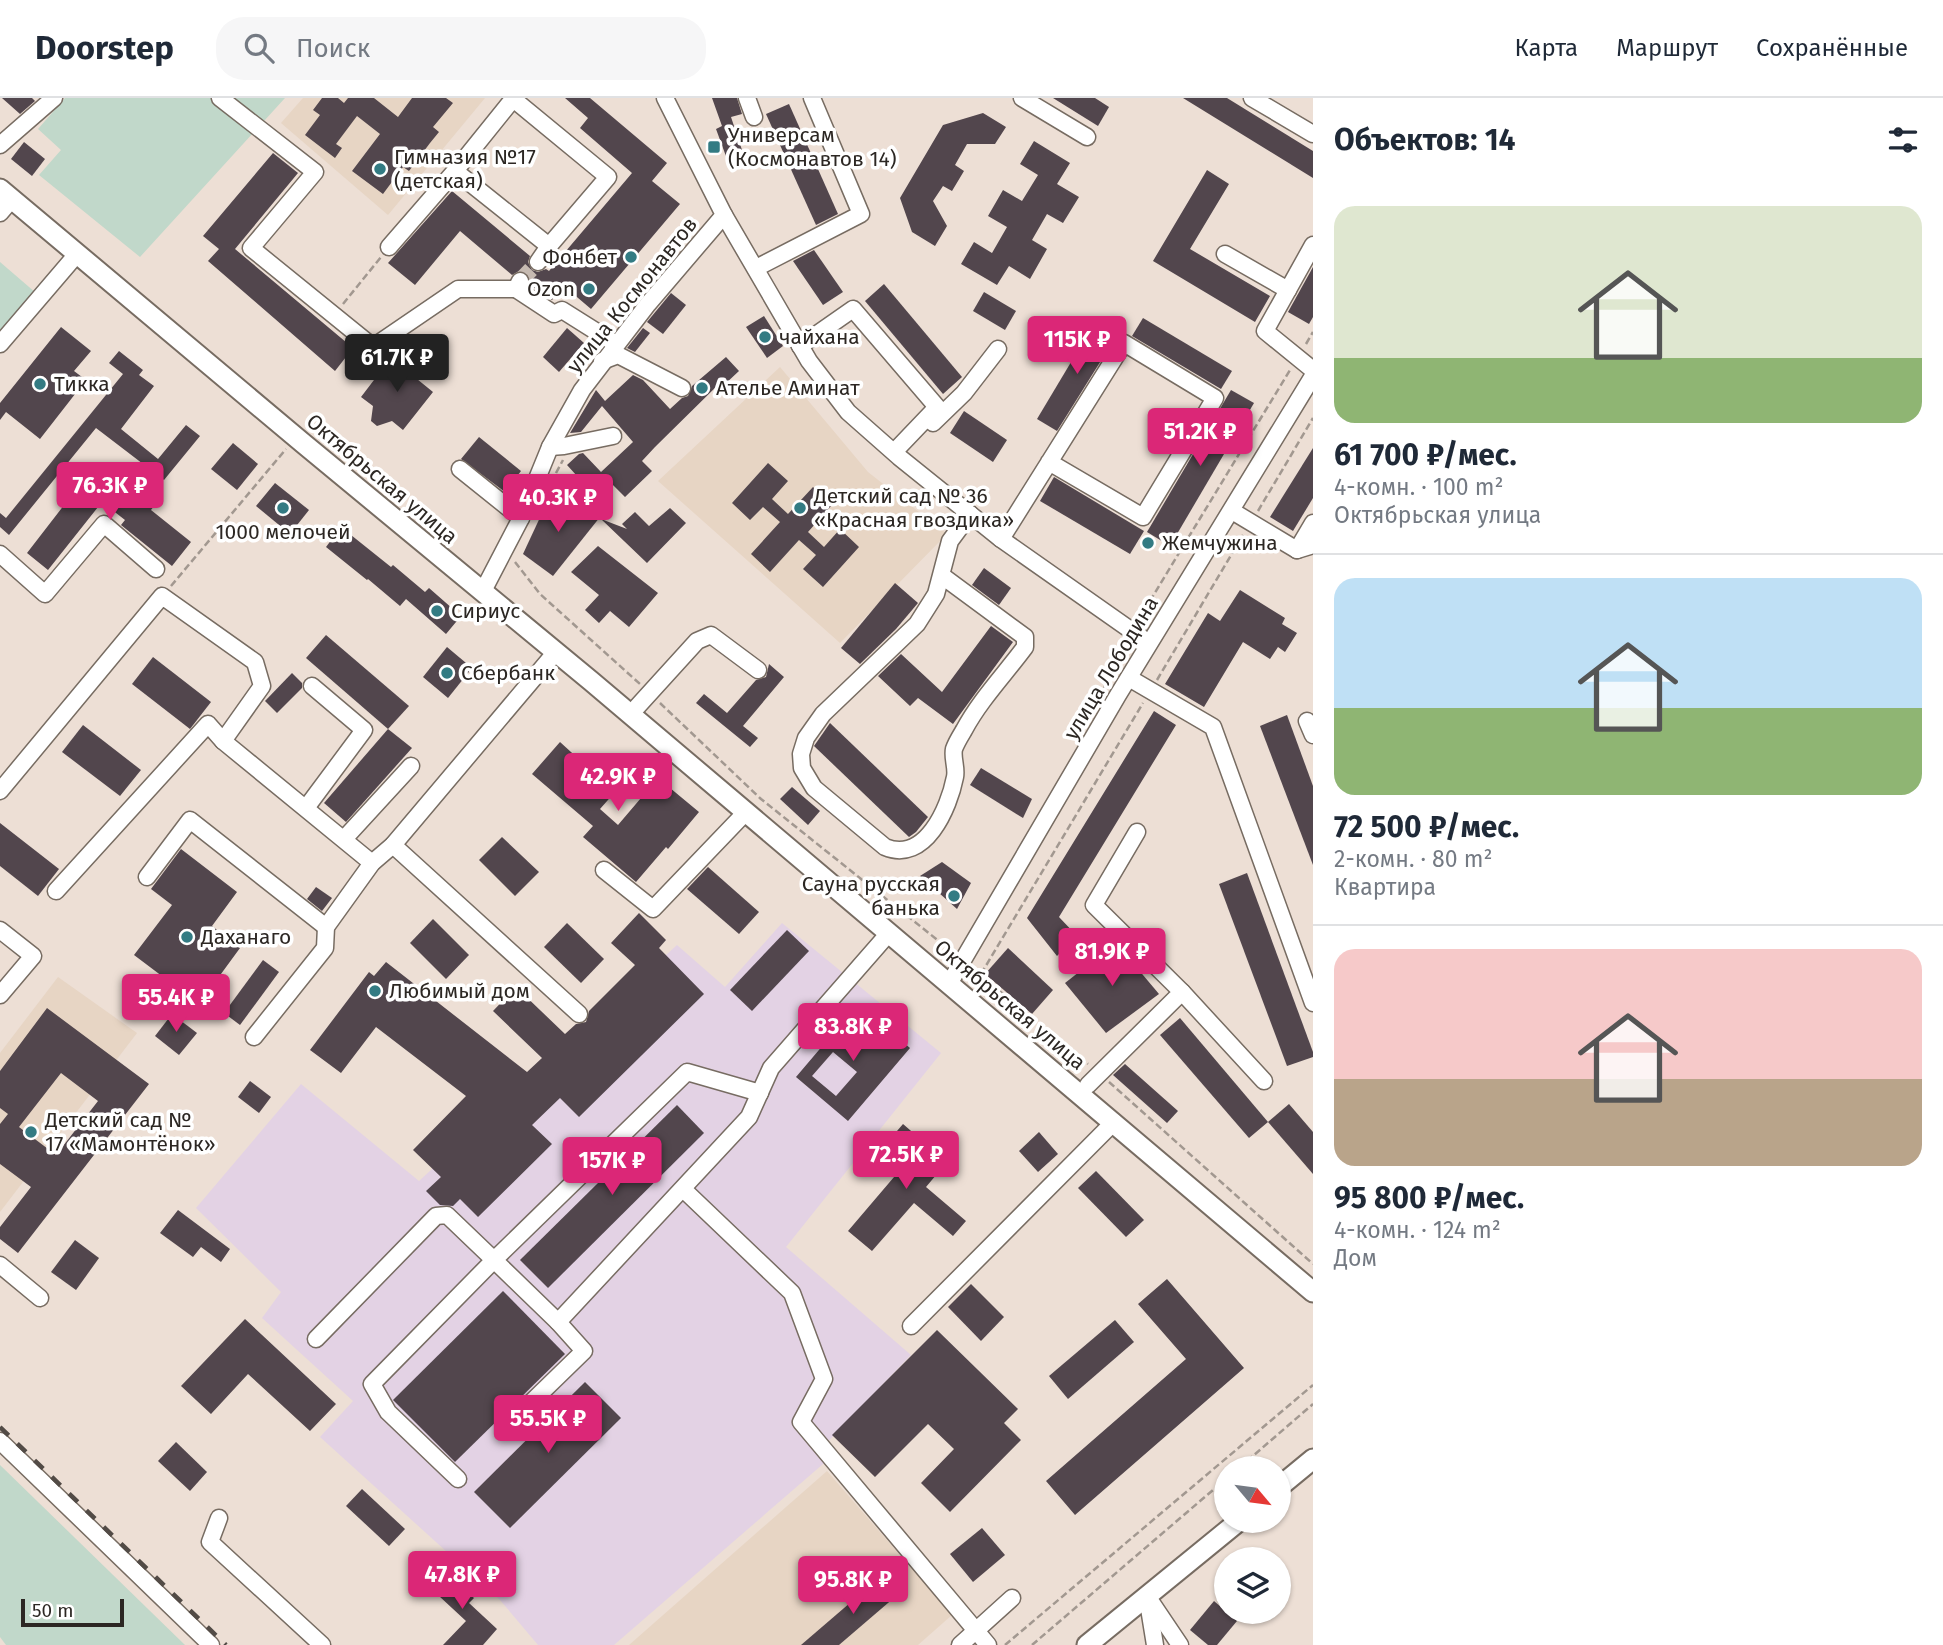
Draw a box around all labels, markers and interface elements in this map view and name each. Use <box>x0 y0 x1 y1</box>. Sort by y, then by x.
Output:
search box <box>216 17 706 80</box>
text: Doorstep <box>35 28 174 68</box>
icon: search <box>240 29 278 67</box>
text: Поиск <box>296 33 370 64</box>
text: Карта <box>1515 34 1578 62</box>
text: Маршрут <box>1616 34 1718 62</box>
text: Сохранённые <box>1756 34 1908 62</box>
icon: filters <box>1884 121 1922 159</box>
place label: Универсам (Космонавтов 14) <box>728 122 897 172</box>
text: Объектов: 14 <box>1334 122 1516 158</box>
marker: Универсам (Космонавтов 14) <box>706 139 722 155</box>
place label: Гимназия №17 (детская) <box>394 144 536 194</box>
marker: Гимназия №17 (детская) <box>372 161 388 177</box>
street label: улица Космонавтов <box>561 212 703 378</box>
place label: Фонбет <box>543 244 618 270</box>
marker: Фонбет <box>623 249 639 265</box>
icon: home <box>1565 252 1691 378</box>
place label: Ozon <box>527 276 575 302</box>
marker: Ozon <box>581 281 597 297</box>
pin: 115K ₽ <box>1020 316 1134 376</box>
place label: чайхана <box>779 324 860 350</box>
text: 115K ₽ <box>1044 325 1110 353</box>
marker: чайхана <box>757 329 773 345</box>
pin: 61.7K ₽ <box>332 334 462 394</box>
text: 61.7K ₽ <box>361 343 433 371</box>
place label: Тикка <box>54 371 110 397</box>
place label: Ателье Аминат <box>716 375 860 401</box>
marker: Тикка <box>32 376 48 392</box>
marker: Ателье Аминат <box>694 380 710 396</box>
street label: Октябрьская улица <box>301 408 463 550</box>
pin: 51.2K ₽ <box>1135 408 1265 468</box>
text: 51.2K ₽ <box>1164 417 1236 445</box>
text: 61 700 ₽/мес. <box>1334 437 1517 473</box>
pin: 76.3K ₽ <box>45 462 175 522</box>
text: 76.3K ₽ <box>73 471 147 499</box>
text: 4-комн. · 100 m² <box>1334 473 1504 501</box>
pin: 40.3K ₽ <box>493 474 623 534</box>
text: 40.3K ₽ <box>519 483 597 511</box>
place label: Детский сад № 36 «Красная гвоздика» <box>813 483 1014 533</box>
marker: 1000 мелочей <box>275 500 291 516</box>
marker: Детский сад № 36 «Красная гвоздика» <box>792 500 808 516</box>
text: Октябрьская улица <box>1334 501 1541 529</box>
place label: 1000 мелочей <box>215 519 351 545</box>
place label: Жемчужина <box>1162 530 1278 556</box>
marker: Жемчужина <box>1140 535 1156 551</box>
street label: улица Лободина <box>1058 592 1164 744</box>
place label: Сириус <box>451 598 520 624</box>
marker: Сириус <box>429 603 445 619</box>
icon: home <box>1565 624 1691 750</box>
place label: Сбербанк <box>461 660 555 686</box>
marker: Сбербанк <box>439 665 455 681</box>
pin: 42.9K ₽ <box>553 754 683 813</box>
text: 42.9K ₽ <box>580 762 656 790</box>
text: 72 500 ₽/мес. <box>1334 809 1519 845</box>
text: 2-комн. · 80 m² <box>1334 845 1493 873</box>
place label: Сауна русская банька <box>802 871 940 921</box>
text: Квартира <box>1334 873 1436 901</box>
marker: Сауна русская банька <box>946 888 962 904</box>
place label: Даханаго <box>200 924 291 950</box>
pin: 81.9K ₽ <box>1047 928 1177 988</box>
marker: Даханаго <box>179 929 195 945</box>
street label: Октябрьская улица <box>929 934 1091 1076</box>
text: 81.9K ₽ <box>1075 937 1149 965</box>
pin: 55.4K ₽ <box>111 974 241 1034</box>
place label: Любимый дом <box>389 978 530 1004</box>
text: 55.4K ₽ <box>138 983 214 1011</box>
marker: Любимый дом <box>367 983 383 999</box>
icon: home <box>1565 995 1691 1121</box>
pin: 83.8K ₽ <box>788 1004 918 1063</box>
text: 83.8K ₽ <box>814 1012 892 1040</box>
place label: Детский сад № 17 «Мамонтёнок» <box>44 1107 216 1157</box>
marker: Детский сад № 17 «Мамонтёнок» <box>23 1124 39 1140</box>
pin: 72.5K ₽ <box>841 1132 971 1191</box>
pin: 157K ₽ <box>555 1138 669 1197</box>
text: 72.5K ₽ <box>869 1140 943 1168</box>
text: 157K ₽ <box>579 1146 645 1174</box>
text: 95 800 ₽/мес. <box>1334 1180 1524 1216</box>
text: 4-комн. · 124 m² <box>1334 1216 1501 1244</box>
text: Дом <box>1334 1244 1377 1272</box>
pin: 55.5K ₽ <box>483 1396 613 1455</box>
text: 55.5K ₽ <box>510 1404 586 1432</box>
north arrow <box>1214 1456 1292 1533</box>
map controls <box>1214 1456 1291 1624</box>
button: layers <box>1214 1547 1291 1624</box>
pin: 47.8K ₽ <box>397 1552 527 1611</box>
pin: 95.8K ₽ <box>788 1556 918 1616</box>
text: 47.8K ₽ <box>424 1560 500 1588</box>
text: 95.8K ₽ <box>814 1565 892 1593</box>
scale bar <box>21 1596 124 1628</box>
text: 50 m <box>32 1599 73 1622</box>

